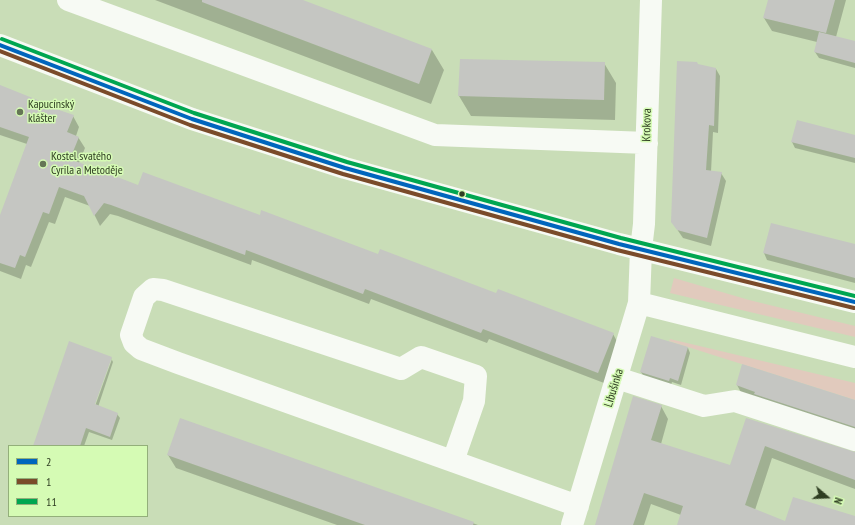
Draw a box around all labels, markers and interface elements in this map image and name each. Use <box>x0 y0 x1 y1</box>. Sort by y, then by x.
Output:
place label: Kapucínský klášter <box>28 98 74 126</box>
marker: Kapucínský klášter <box>15 107 25 117</box>
street label: Krokova <box>640 108 654 142</box>
place label: Kostel svatého Cyrila a Metoděje <box>51 150 123 178</box>
marker: Kostel svatého Cyrila a Metoděje <box>38 159 48 169</box>
unlabelled marker <box>457 189 467 199</box>
street label: Libušinka <box>601 367 627 409</box>
legend <box>8 445 148 517</box>
text: 2 <box>46 454 51 469</box>
text: 1 <box>46 474 51 489</box>
north arrow <box>807 477 847 517</box>
text: 11 <box>46 494 57 509</box>
text: N <box>831 496 846 506</box>

